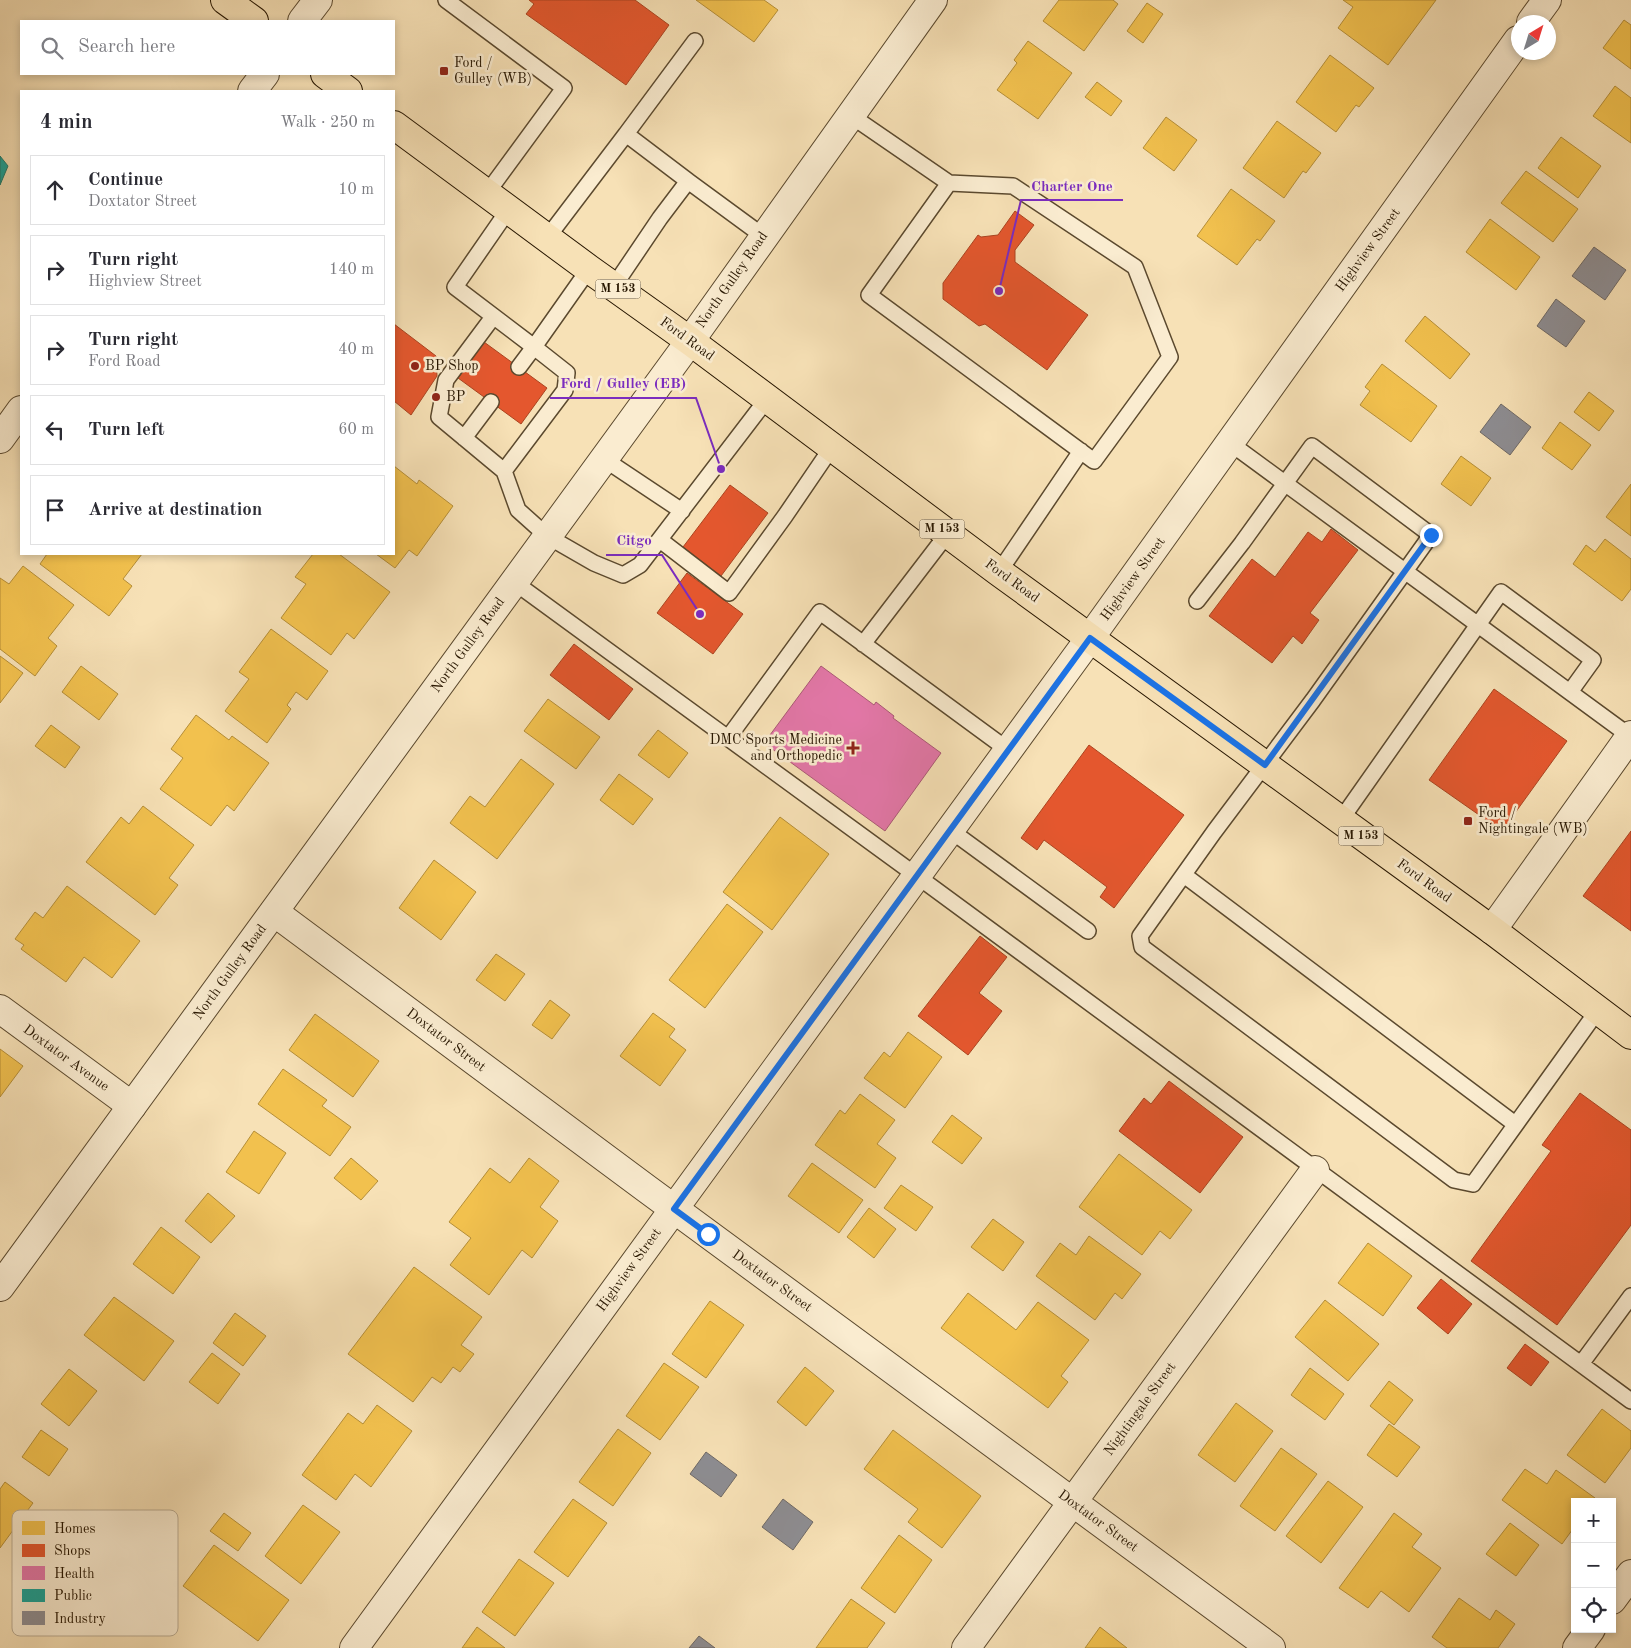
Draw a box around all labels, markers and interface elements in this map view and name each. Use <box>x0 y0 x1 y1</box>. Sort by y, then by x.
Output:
north arrow <box>1511 15 1556 60</box>
search box <box>20 20 395 75</box>
icon: search <box>38 34 66 62</box>
text: Search here <box>78 38 175 57</box>
place label: Ford / Gulley (WB) <box>454 56 532 86</box>
marker: Ford / Gulley (WB) <box>438 65 450 77</box>
text: 4 min <box>40 112 93 133</box>
text: Walk · 250 m <box>280 115 375 131</box>
callout: Charter One <box>1021 170 1123 200</box>
text: Continue <box>88 171 163 190</box>
icon: ahead <box>41 176 69 204</box>
text: Charter One <box>1031 180 1113 195</box>
text: 10 m <box>338 182 374 198</box>
text: Doxtator Street <box>88 194 197 210</box>
street label: Highview Street <box>1333 206 1403 294</box>
street label: North Gulley Road <box>694 229 770 331</box>
text: Turn right <box>88 251 178 270</box>
icon: right <box>41 256 69 284</box>
text: 140 m <box>329 262 374 278</box>
text: Highview Street <box>88 274 202 290</box>
road number: M 153 <box>596 280 640 298</box>
street label: Ford Road <box>657 315 717 363</box>
text: Turn right <box>88 331 178 350</box>
icon: right <box>41 336 69 364</box>
text: 40 m <box>338 342 374 358</box>
text: Ford Road <box>88 354 161 370</box>
place label: BP Shop <box>425 359 479 373</box>
marker: BP Shop <box>409 360 421 372</box>
callout: Ford / Gulley (EB) <box>550 368 696 398</box>
text: Ford / Gulley (EB) <box>560 377 686 392</box>
place label: BP <box>446 390 465 404</box>
marker: BP <box>430 391 442 403</box>
icon: left <box>41 416 69 444</box>
text: Turn left <box>88 421 165 440</box>
text: 60 m <box>338 422 374 438</box>
icon: arrive <box>41 496 69 524</box>
text: Arrive at destination <box>88 501 262 520</box>
road number: M 153 <box>920 520 964 538</box>
route end <box>1420 524 1443 547</box>
callout: Citgo <box>606 525 662 555</box>
text: Citgo <box>616 534 652 549</box>
street label: Highview Street <box>1098 535 1168 623</box>
street label: Ford Road <box>982 557 1042 605</box>
street label: North Gulley Road <box>429 595 507 695</box>
place label: DMC Sports Medicine and Orthopedic <box>709 733 842 763</box>
marker: DMC Sports Medicine and Orthopedic <box>846 741 860 755</box>
place label: Ford / Nightingale (WB) <box>1478 806 1588 836</box>
marker: Ford / Nightingale (WB) <box>1462 815 1474 827</box>
road number: M 153 <box>1338 826 1384 846</box>
street label: Ford Road <box>1394 857 1454 905</box>
street label: North Gulley Road <box>191 922 269 1022</box>
street label: Doxtator Street <box>404 1006 488 1074</box>
street label: Doxtator Avenue <box>20 1022 112 1094</box>
route start <box>697 1223 720 1246</box>
street label: Highview Street <box>594 1226 664 1314</box>
street label: Doxtator Street <box>729 1247 815 1315</box>
street label: Nightingale Street <box>1102 1360 1179 1458</box>
street label: Doxtator Street <box>1055 1487 1141 1555</box>
map controls <box>1571 1498 1616 1633</box>
button: + <box>1571 1498 1616 1543</box>
legend <box>12 1510 178 1636</box>
text: Homes <box>54 1522 96 1536</box>
button: − <box>1571 1543 1616 1588</box>
text: Shops <box>54 1544 91 1558</box>
text: Health <box>54 1567 95 1581</box>
button: locate <box>1571 1588 1616 1633</box>
text: Public <box>54 1589 92 1603</box>
text: Industry <box>54 1612 107 1626</box>

